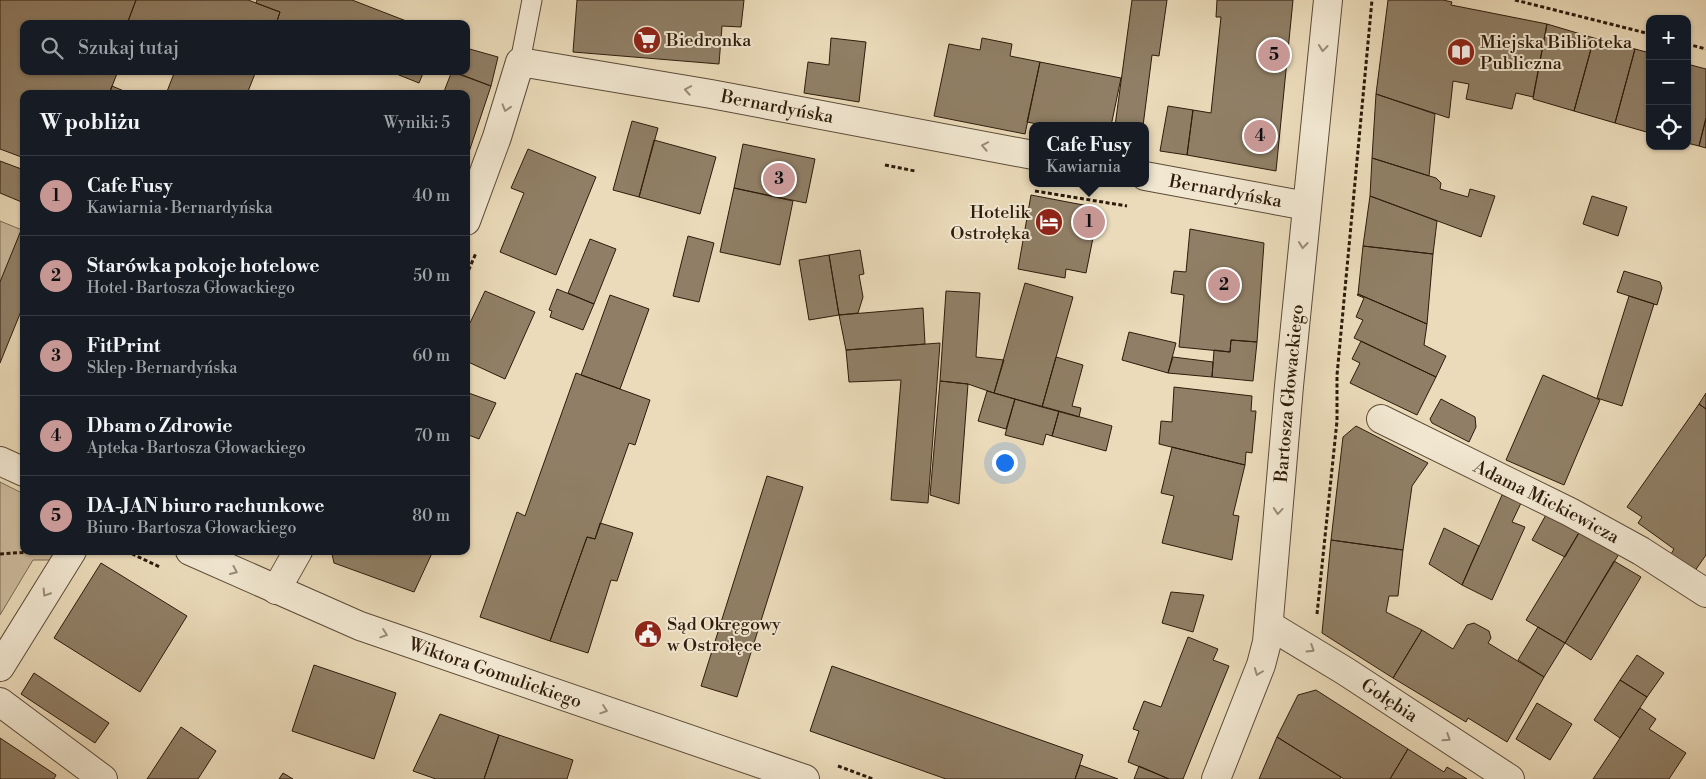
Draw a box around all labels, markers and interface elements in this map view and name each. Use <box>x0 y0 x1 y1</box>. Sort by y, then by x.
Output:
map controls <box>1646 15 1691 150</box>
button: + <box>1646 15 1691 60</box>
search box <box>20 20 470 75</box>
supermarket icon: Biedronka <box>632 25 662 55</box>
place label: Biedronka <box>665 29 752 52</box>
place label: Miejska Biblioteka Publiczna <box>1480 31 1633 75</box>
icon: search <box>38 34 66 62</box>
text: Szukaj tutaj <box>78 36 179 60</box>
pin: 5 <box>1258 36 1290 74</box>
library icon: Miejska Biblioteka Publiczna <box>1446 37 1476 67</box>
one-way arrow <box>1318 45 1329 53</box>
button: − <box>1646 60 1691 105</box>
one-way arrow <box>683 85 692 95</box>
street label: Bernardyńska <box>718 85 836 129</box>
one-way arrow <box>501 104 511 112</box>
button: locate <box>1646 105 1691 150</box>
text: W pobliżu <box>40 110 140 136</box>
text: Wyniki: 5 <box>384 113 450 133</box>
pin: 4 <box>1244 117 1276 155</box>
popup <box>1029 122 1149 187</box>
text: Cafe Fusy <box>1046 133 1132 157</box>
one-way arrow <box>980 141 989 151</box>
text: Kawiarnia <box>1046 157 1121 177</box>
pin: 3 <box>763 160 795 198</box>
street label: Bernardyńska <box>1166 170 1285 213</box>
text: Cafe Fusy <box>87 174 173 198</box>
text: 1 <box>52 186 60 206</box>
text: 40 m <box>413 186 450 206</box>
text: Kawiarnia · Bernardyńska <box>87 198 273 218</box>
place label: Hotelik Ostrołęka <box>950 201 1032 245</box>
pin: 1 <box>1073 203 1105 241</box>
hotel icon: Hotelik Ostrołęka <box>1034 207 1064 237</box>
one-way arrow <box>1298 241 1309 249</box>
text: Starówka pokoje hotelowe <box>87 254 320 278</box>
text: 2 <box>51 266 61 286</box>
text: 50 m <box>413 266 450 286</box>
pin: 2 <box>1208 266 1240 304</box>
text: Hotel · Bartosza Głowackiego <box>87 278 295 298</box>
street label: Bartosza Głowackiego <box>1270 303 1309 484</box>
text: FitPrint <box>87 334 161 358</box>
text: 3 <box>51 346 61 366</box>
text: 60 m <box>412 346 450 366</box>
text: Sklep · Bernardyńska <box>87 358 237 378</box>
text: Dbam o Zdrowie <box>87 414 232 438</box>
text: 4 <box>51 426 61 446</box>
text: 70 m <box>414 426 450 446</box>
text: Apteka · Bartosza Głowackiego <box>87 438 306 458</box>
your location <box>992 450 1018 476</box>
street label: Adama Mickiewicza <box>1469 455 1624 549</box>
text: DA-JAN biuro rachunkowe <box>87 494 325 518</box>
text: 5 <box>51 506 61 526</box>
text: 80 m <box>412 506 450 526</box>
one-way arrow <box>1273 508 1284 516</box>
text: Biuro · Bartosza Głowackiego <box>87 518 296 538</box>
one-way arrow <box>229 565 238 576</box>
one-way arrow <box>43 587 52 596</box>
place label: Sąd Okręgowy w Ostrołęce <box>666 613 781 657</box>
public building icon: Sąd Okręgowy w Ostrołęce <box>633 619 663 649</box>
one-way arrow <box>379 628 388 638</box>
street label: Wiktora Gomulickiego <box>405 632 585 713</box>
one-way arrow <box>1305 643 1314 653</box>
one-way arrow <box>1254 667 1264 676</box>
street label: Gołębia <box>1356 674 1423 728</box>
one-way arrow <box>599 704 608 714</box>
one-way arrow <box>1441 732 1451 741</box>

